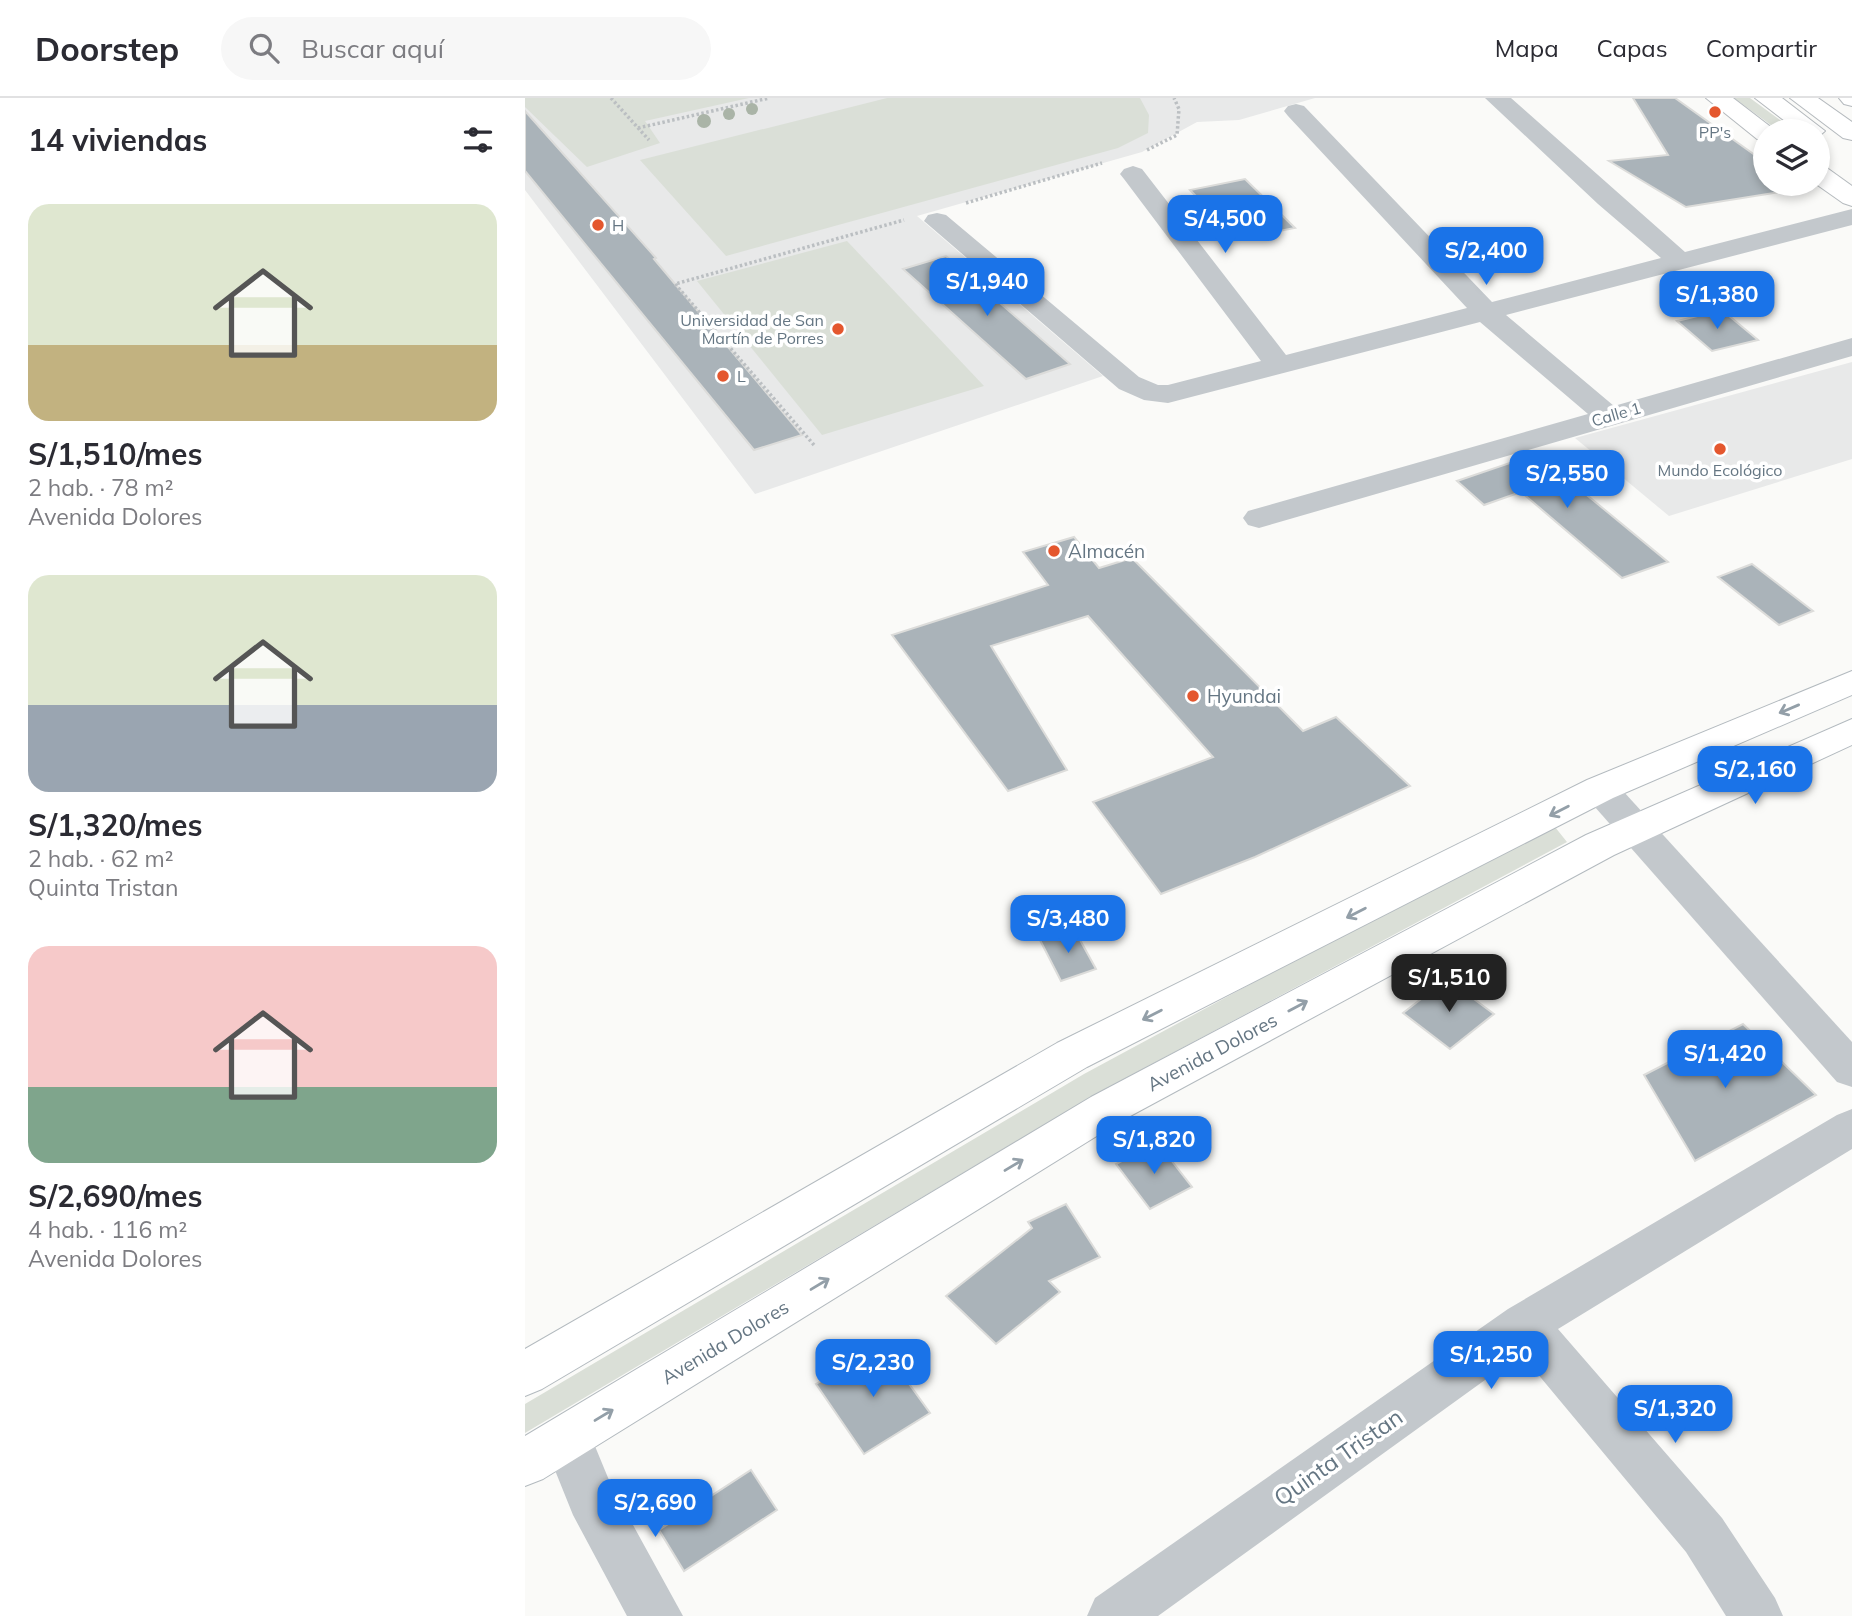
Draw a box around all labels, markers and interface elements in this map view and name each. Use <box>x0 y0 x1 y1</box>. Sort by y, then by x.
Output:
search box <box>221 17 711 80</box>
text: Doorstep <box>35 28 179 69</box>
icon: search <box>245 29 283 67</box>
text: Buscar aquí <box>301 32 444 65</box>
text: Mapa <box>1495 33 1559 63</box>
text: Capas <box>1597 33 1668 63</box>
text: Compartir <box>1706 33 1817 63</box>
marker: PP's <box>1707 104 1723 120</box>
map controls <box>1753 119 1830 196</box>
button: layers <box>1753 119 1830 196</box>
text: 14 viviendas <box>28 121 207 159</box>
icon: filters <box>459 121 497 159</box>
place label: PP's <box>1699 122 1731 142</box>
pin: S/4,500 <box>1160 195 1290 255</box>
text: S/4,500 <box>1183 203 1267 232</box>
place label: H <box>612 215 624 235</box>
marker: H <box>590 217 606 233</box>
pin: S/2,400 <box>1421 228 1551 287</box>
text: S/2,400 <box>1444 235 1528 264</box>
icon: home <box>200 250 326 376</box>
pin: S/1,940 <box>922 258 1052 318</box>
text: S/1,940 <box>945 266 1029 295</box>
pin: S/1,380 <box>1652 272 1782 331</box>
text: S/1,380 <box>1675 279 1759 308</box>
place label: Universidad de San Martín de Porres <box>680 310 824 348</box>
marker: Universidad de San Martín de Porres <box>830 321 846 337</box>
place label: L <box>737 366 746 386</box>
marker: L <box>715 368 731 384</box>
street label: Calle 1 <box>1589 397 1643 431</box>
text: S/1,510/mes <box>28 435 203 473</box>
marker: Mundo Ecológico <box>1712 441 1728 457</box>
pin: S/2,550 <box>1502 450 1632 510</box>
text: S/2,550 <box>1525 458 1609 487</box>
place label: Mundo Ecológico <box>1658 460 1782 480</box>
text: 2 hab. · 78 m² <box>28 473 173 502</box>
text: Avenida Dolores <box>28 502 202 531</box>
place label: Almacén <box>1068 539 1145 563</box>
marker: Almacén <box>1046 543 1062 559</box>
icon: home <box>200 621 326 747</box>
place label: Hyundai <box>1207 684 1281 708</box>
marker: Hyundai <box>1185 688 1201 704</box>
one-way arrow <box>1779 703 1800 716</box>
pin: S/2,160 <box>1690 746 1820 806</box>
text: S/2,160 <box>1713 754 1797 783</box>
one-way arrow <box>1549 804 1570 818</box>
text: S/1,320/mes <box>28 806 203 844</box>
text: 2 hab. · 62 m² <box>28 844 173 873</box>
text: Quinta Tristan <box>28 873 178 902</box>
pin: S/3,480 <box>1003 896 1133 955</box>
text: S/3,480 <box>1026 903 1110 932</box>
one-way arrow <box>1346 906 1366 920</box>
pin: S/1,510 <box>1384 954 1514 1014</box>
text: S/1,510 <box>1407 962 1491 991</box>
icon: home <box>200 992 326 1118</box>
one-way arrow <box>1287 999 1307 1013</box>
street label: Avenida Dolores <box>1143 1008 1281 1096</box>
one-way arrow <box>1142 1009 1163 1023</box>
pin: S/1,420 <box>1660 1030 1790 1090</box>
text: S/1,420 <box>1683 1038 1767 1067</box>
pin: S/1,820 <box>1089 1116 1219 1176</box>
text: S/1,820 <box>1112 1124 1196 1153</box>
one-way arrow <box>1003 1158 1023 1172</box>
text: S/2,690/mes <box>28 1177 203 1215</box>
text: 4 hab. · 116 m² <box>28 1215 187 1244</box>
text: Avenida Dolores <box>28 1244 202 1273</box>
one-way arrow <box>809 1276 829 1290</box>
street label: Avenida Dolores <box>657 1295 793 1389</box>
pin: S/1,250 <box>1426 1332 1556 1391</box>
text: S/1,250 <box>1449 1339 1533 1368</box>
pin: S/2,230 <box>808 1340 938 1399</box>
text: S/2,230 <box>831 1347 915 1376</box>
pin: S/1,320 <box>1610 1386 1740 1445</box>
text: S/1,320 <box>1633 1393 1717 1422</box>
street label: Quinta Tristan <box>1268 1402 1408 1512</box>
one-way arrow <box>594 1408 614 1422</box>
pin: S/2,690 <box>590 1480 720 1539</box>
text: S/2,690 <box>613 1487 697 1516</box>

